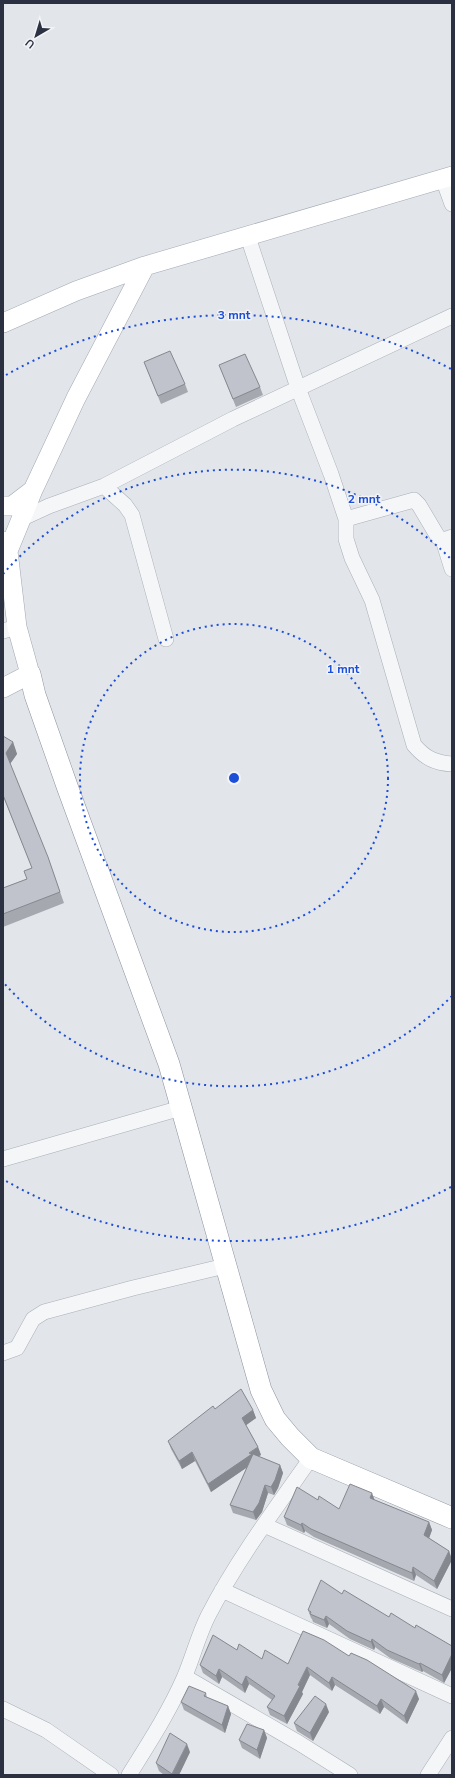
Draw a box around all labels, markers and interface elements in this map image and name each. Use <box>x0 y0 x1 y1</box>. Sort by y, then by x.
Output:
north arrow <box>16 16 56 56</box>
text: U <box>22 35 38 52</box>
text: 3 mnt <box>218 307 251 323</box>
text: 2 mnt <box>348 491 381 507</box>
text: 1 mnt <box>327 661 360 677</box>
centre of rings <box>227 771 241 785</box>

